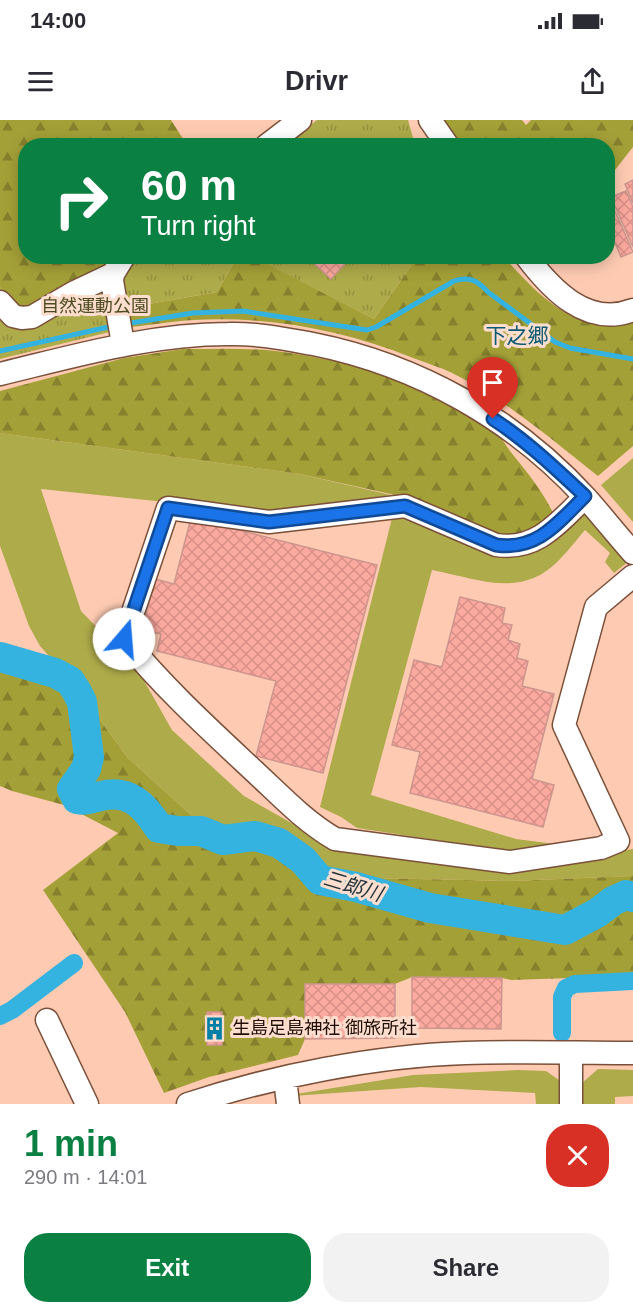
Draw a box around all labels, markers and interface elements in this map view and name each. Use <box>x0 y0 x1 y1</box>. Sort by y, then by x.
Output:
text: 14:00 <box>30 8 86 33</box>
icon: menu <box>24 65 57 98</box>
icon: share <box>576 65 609 98</box>
text: Drivr <box>285 66 348 96</box>
icon: right <box>42 162 120 240</box>
text: 60 m <box>141 162 237 209</box>
text: Turn right <box>141 211 256 241</box>
park label: 自然運動公園 <box>41 296 149 316</box>
district label: 下之郷 <box>486 324 549 347</box>
pin <box>467 357 518 419</box>
icon: arrive <box>476 366 509 399</box>
position arrow <box>92 607 156 671</box>
water label: 三郎川 <box>321 867 387 906</box>
building icon: 生島足島神社 御旅所社 <box>201 1015 227 1041</box>
place label: 生島足島神社 御旅所社 <box>232 1018 417 1038</box>
text: 1 min <box>24 1123 118 1164</box>
button: close <box>546 1124 609 1187</box>
text: 290 m · 14:01 <box>24 1166 147 1188</box>
button: Exit <box>24 1233 311 1302</box>
button: Share <box>323 1233 609 1302</box>

